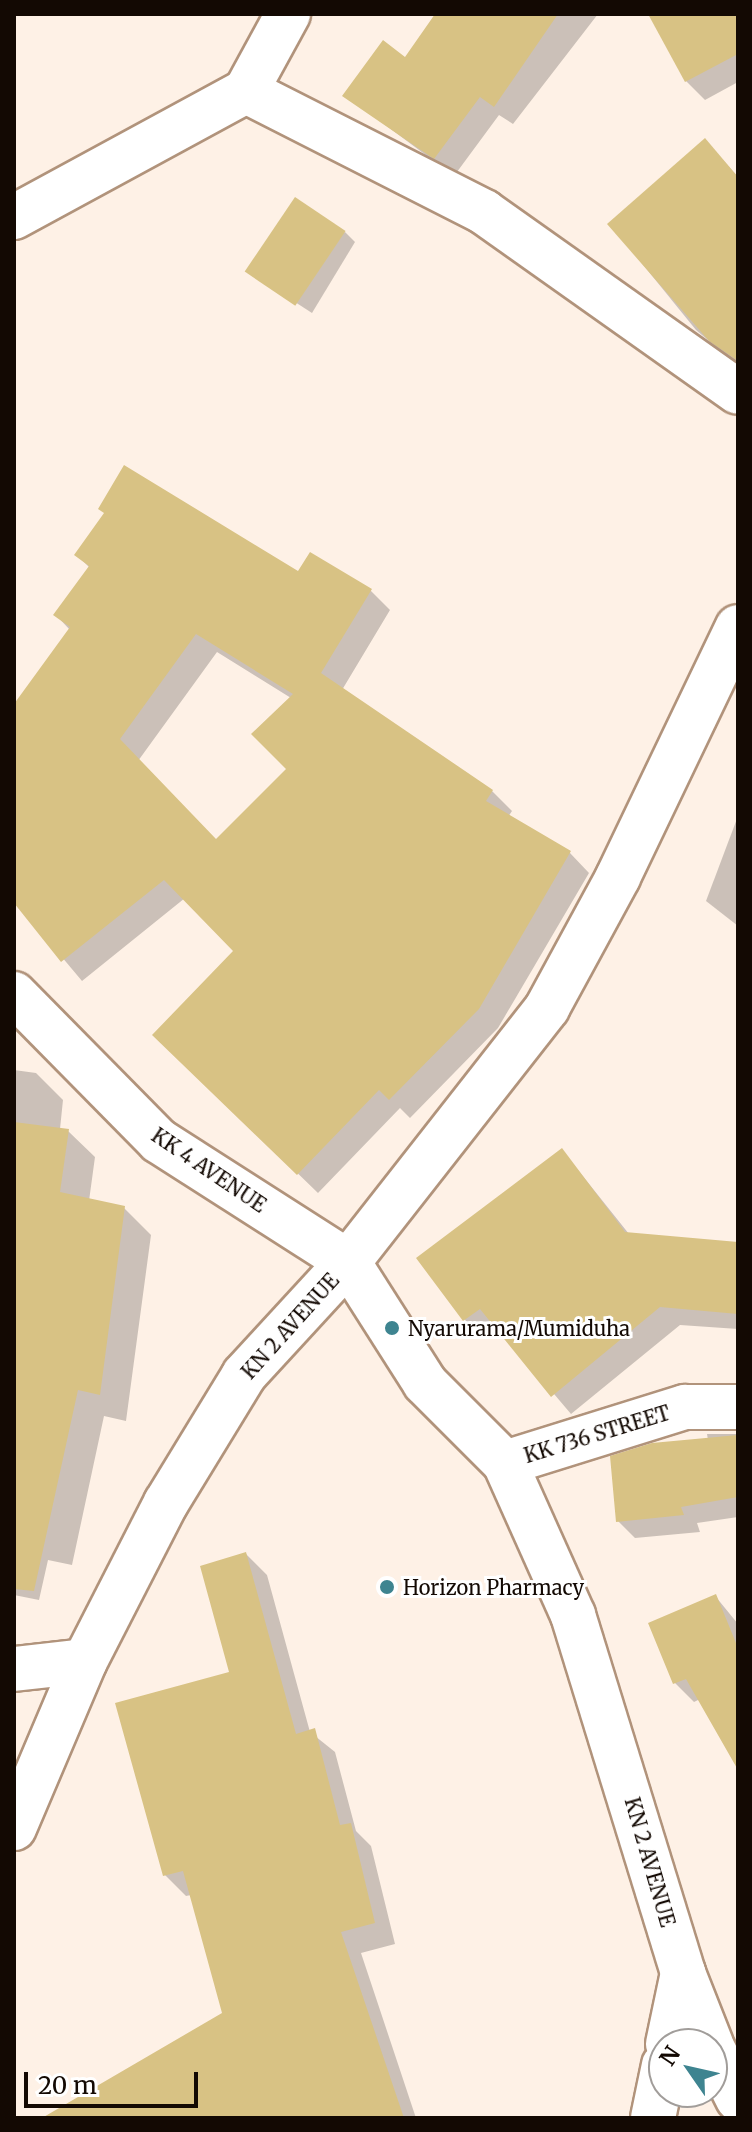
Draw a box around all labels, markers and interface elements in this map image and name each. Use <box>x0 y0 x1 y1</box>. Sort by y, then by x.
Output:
street label: KK 4 AVENUE <box>147 1123 271 1217</box>
street label: KN 2 AVENUE <box>236 1268 344 1384</box>
place label: Nyarurama/Mumiduha <box>408 1316 630 1340</box>
marker: Nyarurama/Mumiduha <box>383 1319 401 1337</box>
street label: KK 736 STREET <box>521 1400 673 1468</box>
place label: Horizon Pharmacy <box>403 1575 584 1599</box>
marker: Horizon Pharmacy <box>378 1578 396 1596</box>
street label: KN 2 AVENUE <box>620 1795 680 1929</box>
north arrow <box>648 2028 728 2108</box>
text: N <box>653 2041 686 2071</box>
scale bar <box>28 2056 202 2106</box>
text: 20 m <box>38 2070 97 2101</box>

